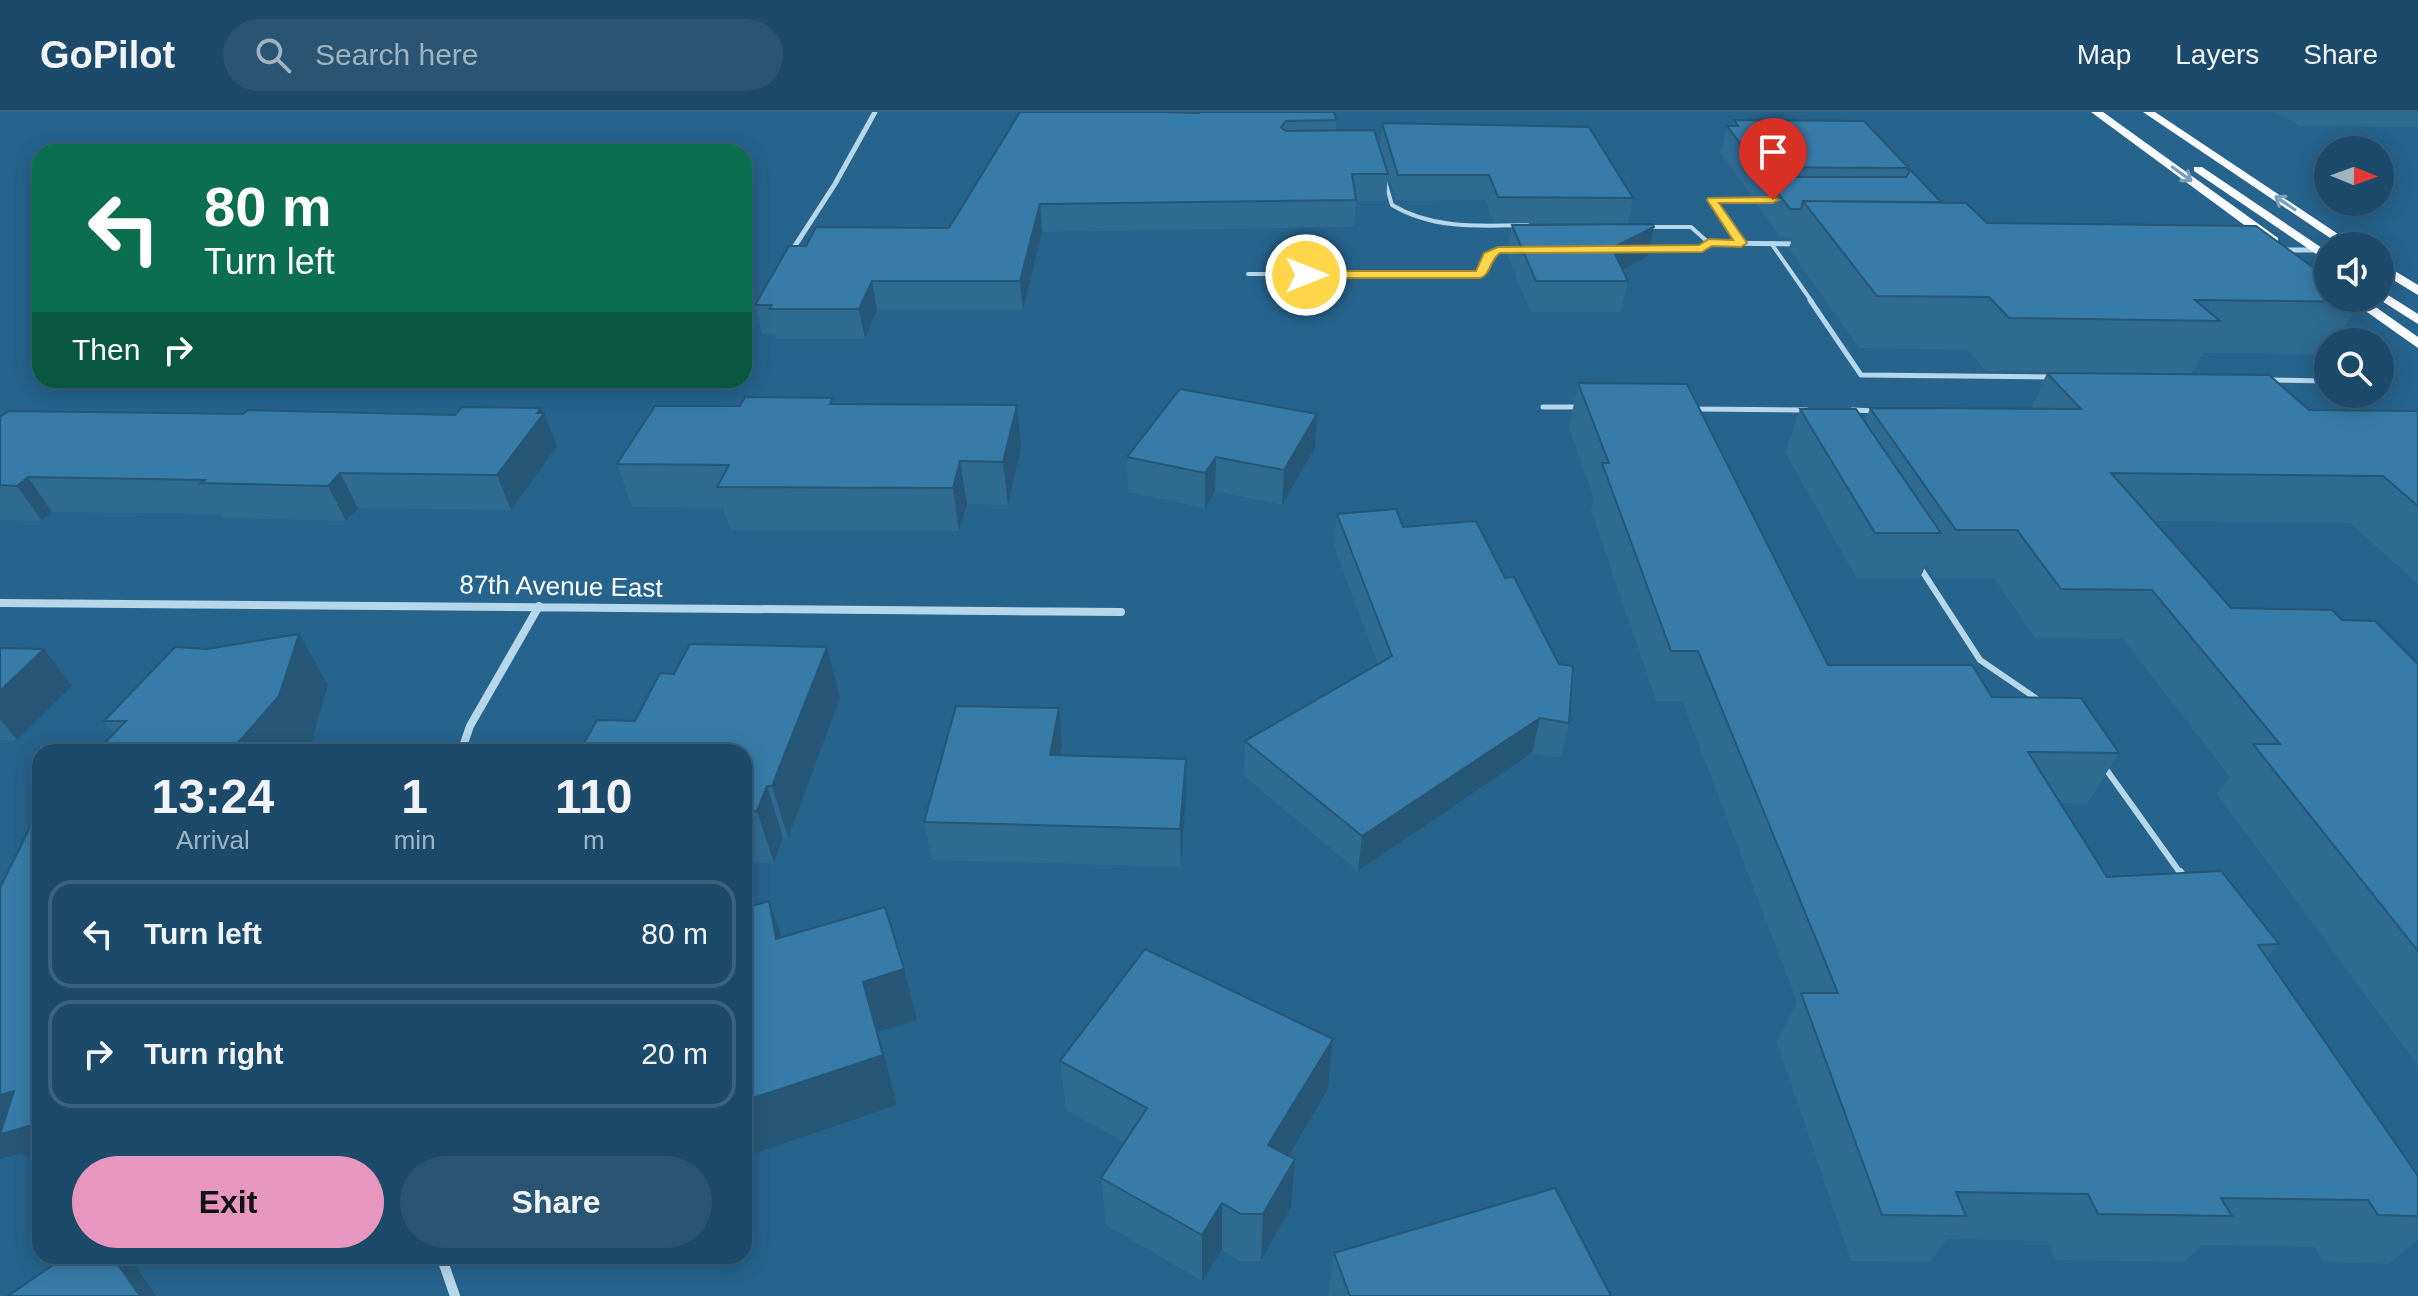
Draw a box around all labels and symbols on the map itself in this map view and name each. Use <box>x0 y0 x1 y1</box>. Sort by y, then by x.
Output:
pin <box>1739 118 1807 200</box>
north arrow <box>2314 136 2394 216</box>
one-way arrow <box>2171 165 2193 182</box>
one-way arrow <box>2275 195 2297 211</box>
position arrow <box>1264 233 1348 317</box>
street label: 87th Avenue East <box>459 569 664 603</box>

